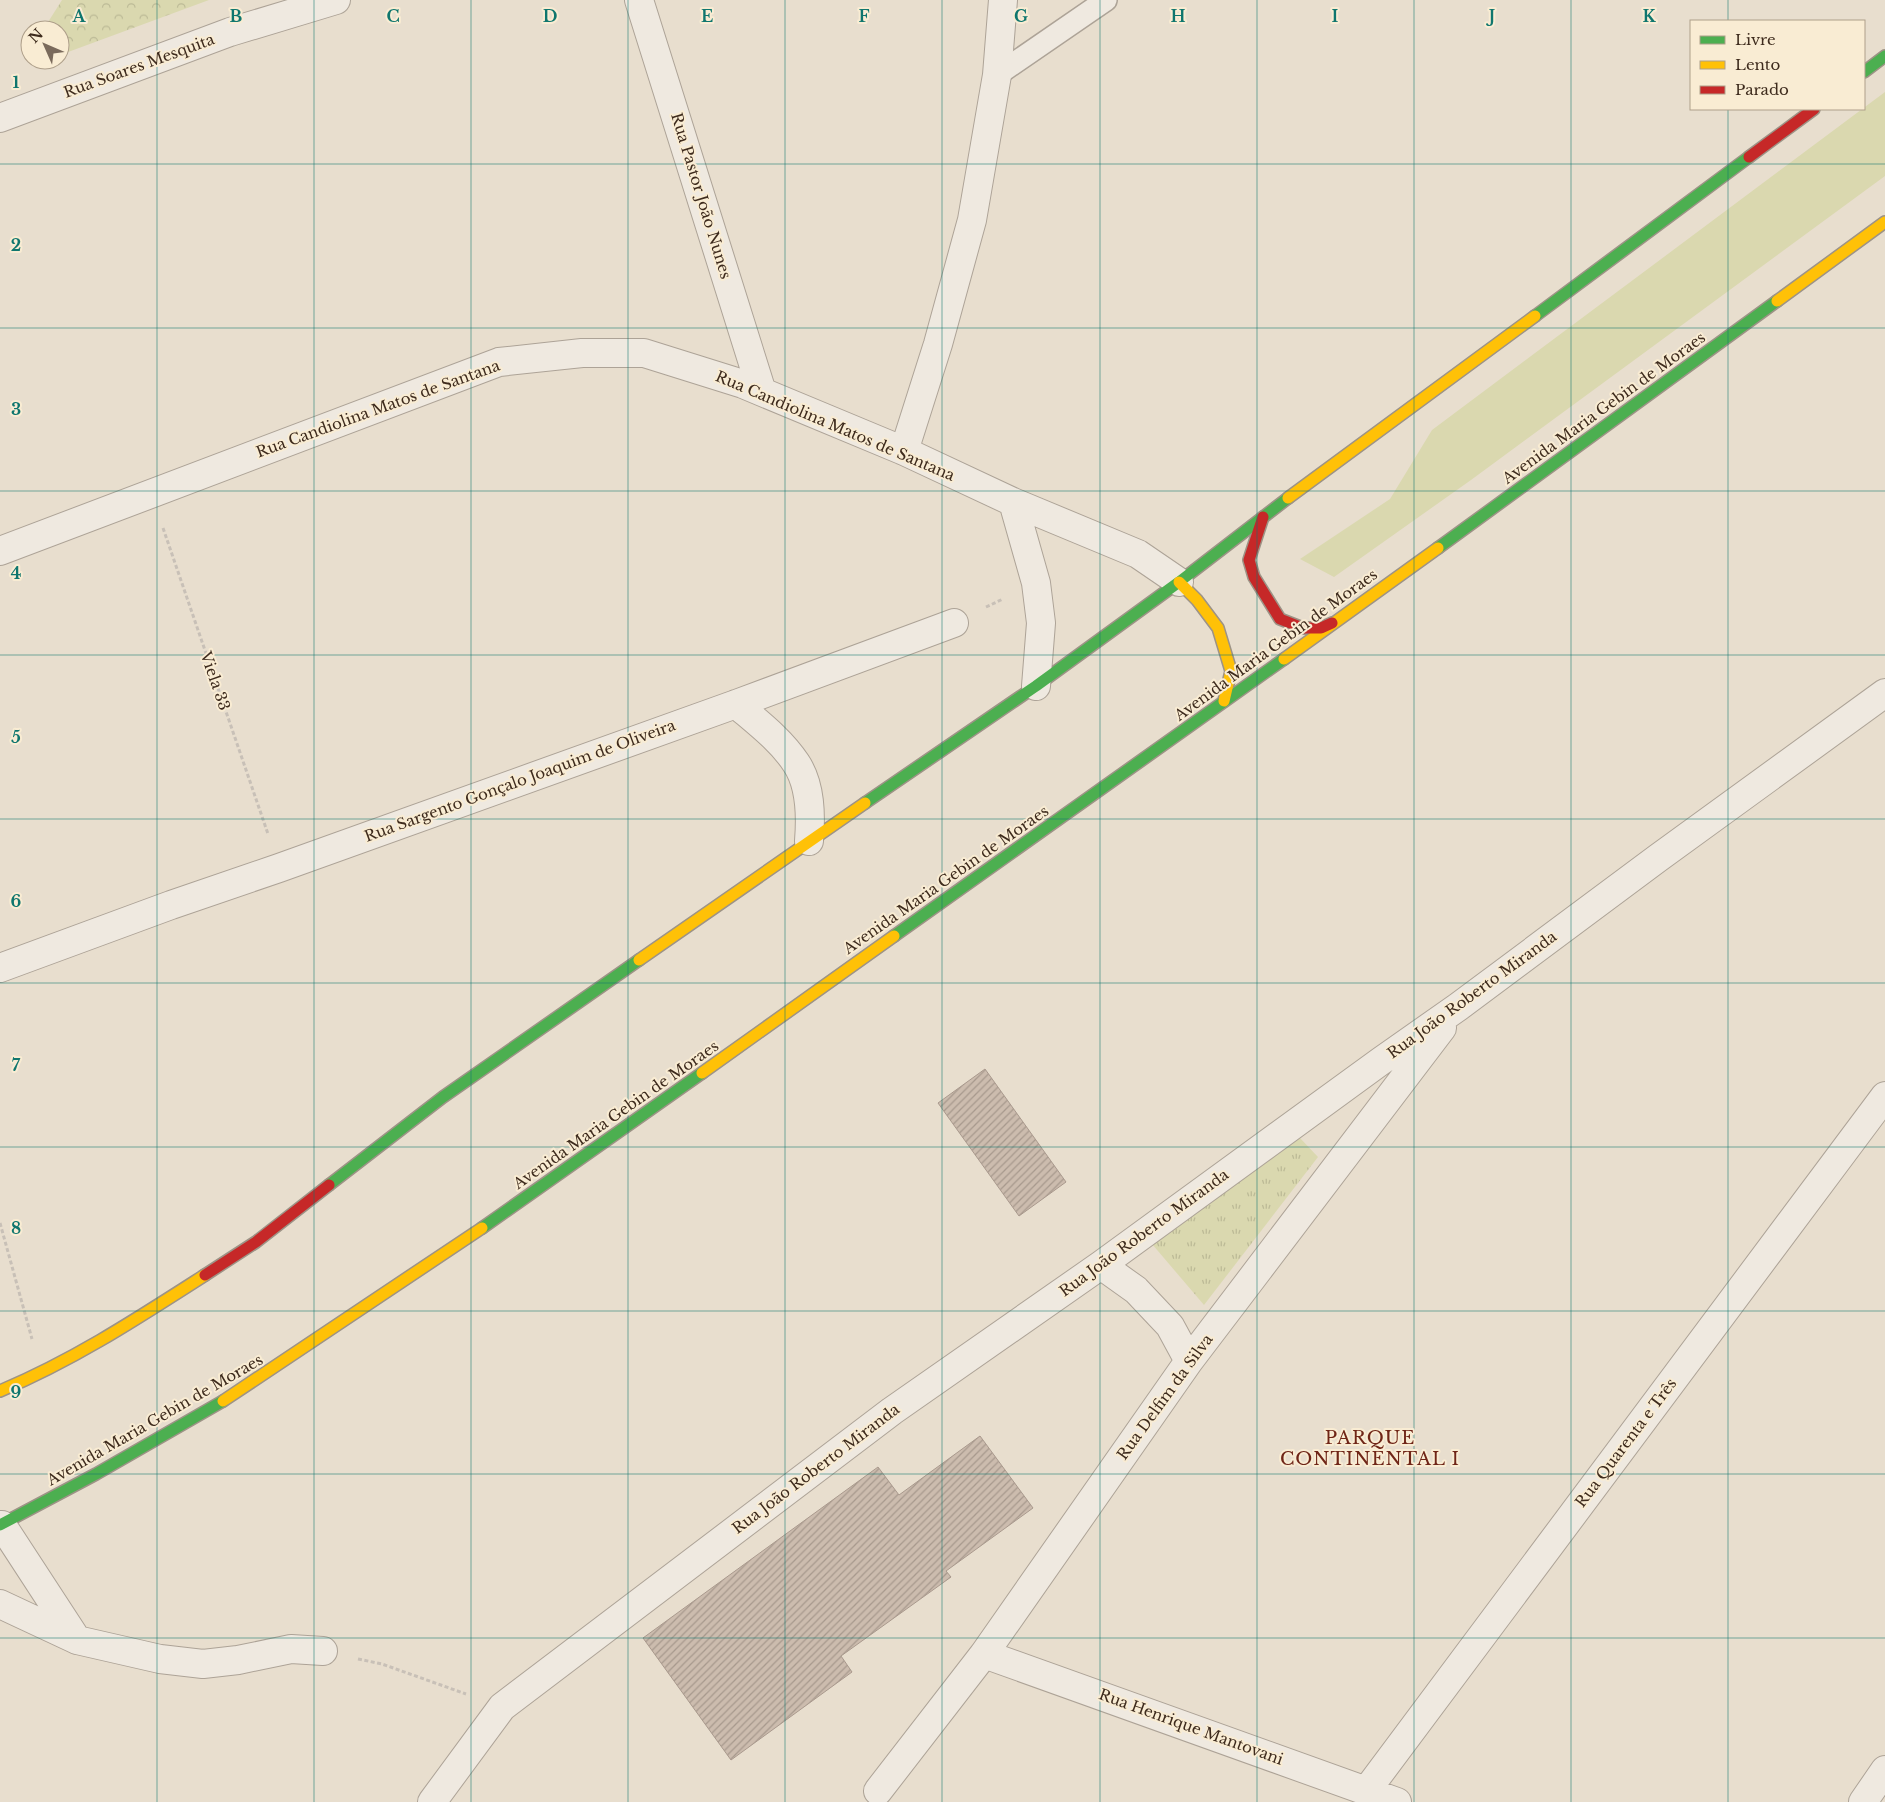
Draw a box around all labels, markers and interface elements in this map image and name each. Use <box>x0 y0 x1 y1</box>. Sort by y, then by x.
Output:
text: A <box>72 6 87 26</box>
text: B <box>230 6 243 26</box>
text: C <box>386 6 400 26</box>
text: D <box>543 6 557 26</box>
text: E <box>701 6 713 26</box>
text: F <box>858 6 870 26</box>
text: G <box>1014 6 1028 26</box>
text: H <box>1170 6 1186 26</box>
text: I <box>1332 6 1339 26</box>
text: J <box>1486 6 1495 26</box>
text: K <box>1642 6 1656 26</box>
north arrow <box>20 20 70 70</box>
legend <box>1690 20 1865 110</box>
text: N <box>25 25 47 47</box>
street label: Rua Soares Mesquita <box>61 29 217 102</box>
text: Livre <box>1735 30 1776 49</box>
text: Lento <box>1735 55 1781 74</box>
text: 1 <box>13 72 20 92</box>
text: Parado <box>1735 80 1789 99</box>
street label: Rua Pastor João Nunes <box>667 110 736 281</box>
text: 2 <box>11 235 21 255</box>
street label: Avenida Maria Gebin de Moraes <box>1498 327 1709 488</box>
street label: Rua Candiolina Matos de Santana <box>253 355 503 462</box>
street label: Rua Candiolina Matos de Santana <box>713 366 958 485</box>
text: 3 <box>11 399 21 419</box>
text: 4 <box>11 563 21 583</box>
street label: Avenida Maria Gebin de Moraes <box>1170 564 1381 725</box>
street label: Viela 33 <box>196 648 234 713</box>
street label: Rua Sargento Gonçalo Joaquim de Oliveira <box>362 715 679 846</box>
text: 5 <box>11 727 21 747</box>
street label: Avenida Maria Gebin de Moraes <box>839 801 1052 959</box>
text: 6 <box>11 891 22 911</box>
street label: Rua João Roberto Miranda <box>1383 926 1561 1062</box>
street label: Avenida Maria Gebin de Moraes <box>509 1036 722 1194</box>
text: 7 <box>12 1055 21 1075</box>
street label: Rua João Roberto Miranda <box>1055 1164 1233 1300</box>
text: 8 <box>11 1218 21 1238</box>
street label: Rua Delfim da Silva <box>1113 1330 1217 1463</box>
street label: Avenida Maria Gebin de Moraes <box>42 1350 266 1490</box>
street label: Rua Quarenta e Três <box>1571 1374 1680 1511</box>
text: 9 <box>11 1382 22 1402</box>
street label: Rua João Roberto Miranda <box>728 1399 904 1538</box>
district label: PARQUE CONTINENTAL I <box>1280 1427 1460 1470</box>
street label: Rua Henrique Mantovani <box>1096 1684 1286 1769</box>

